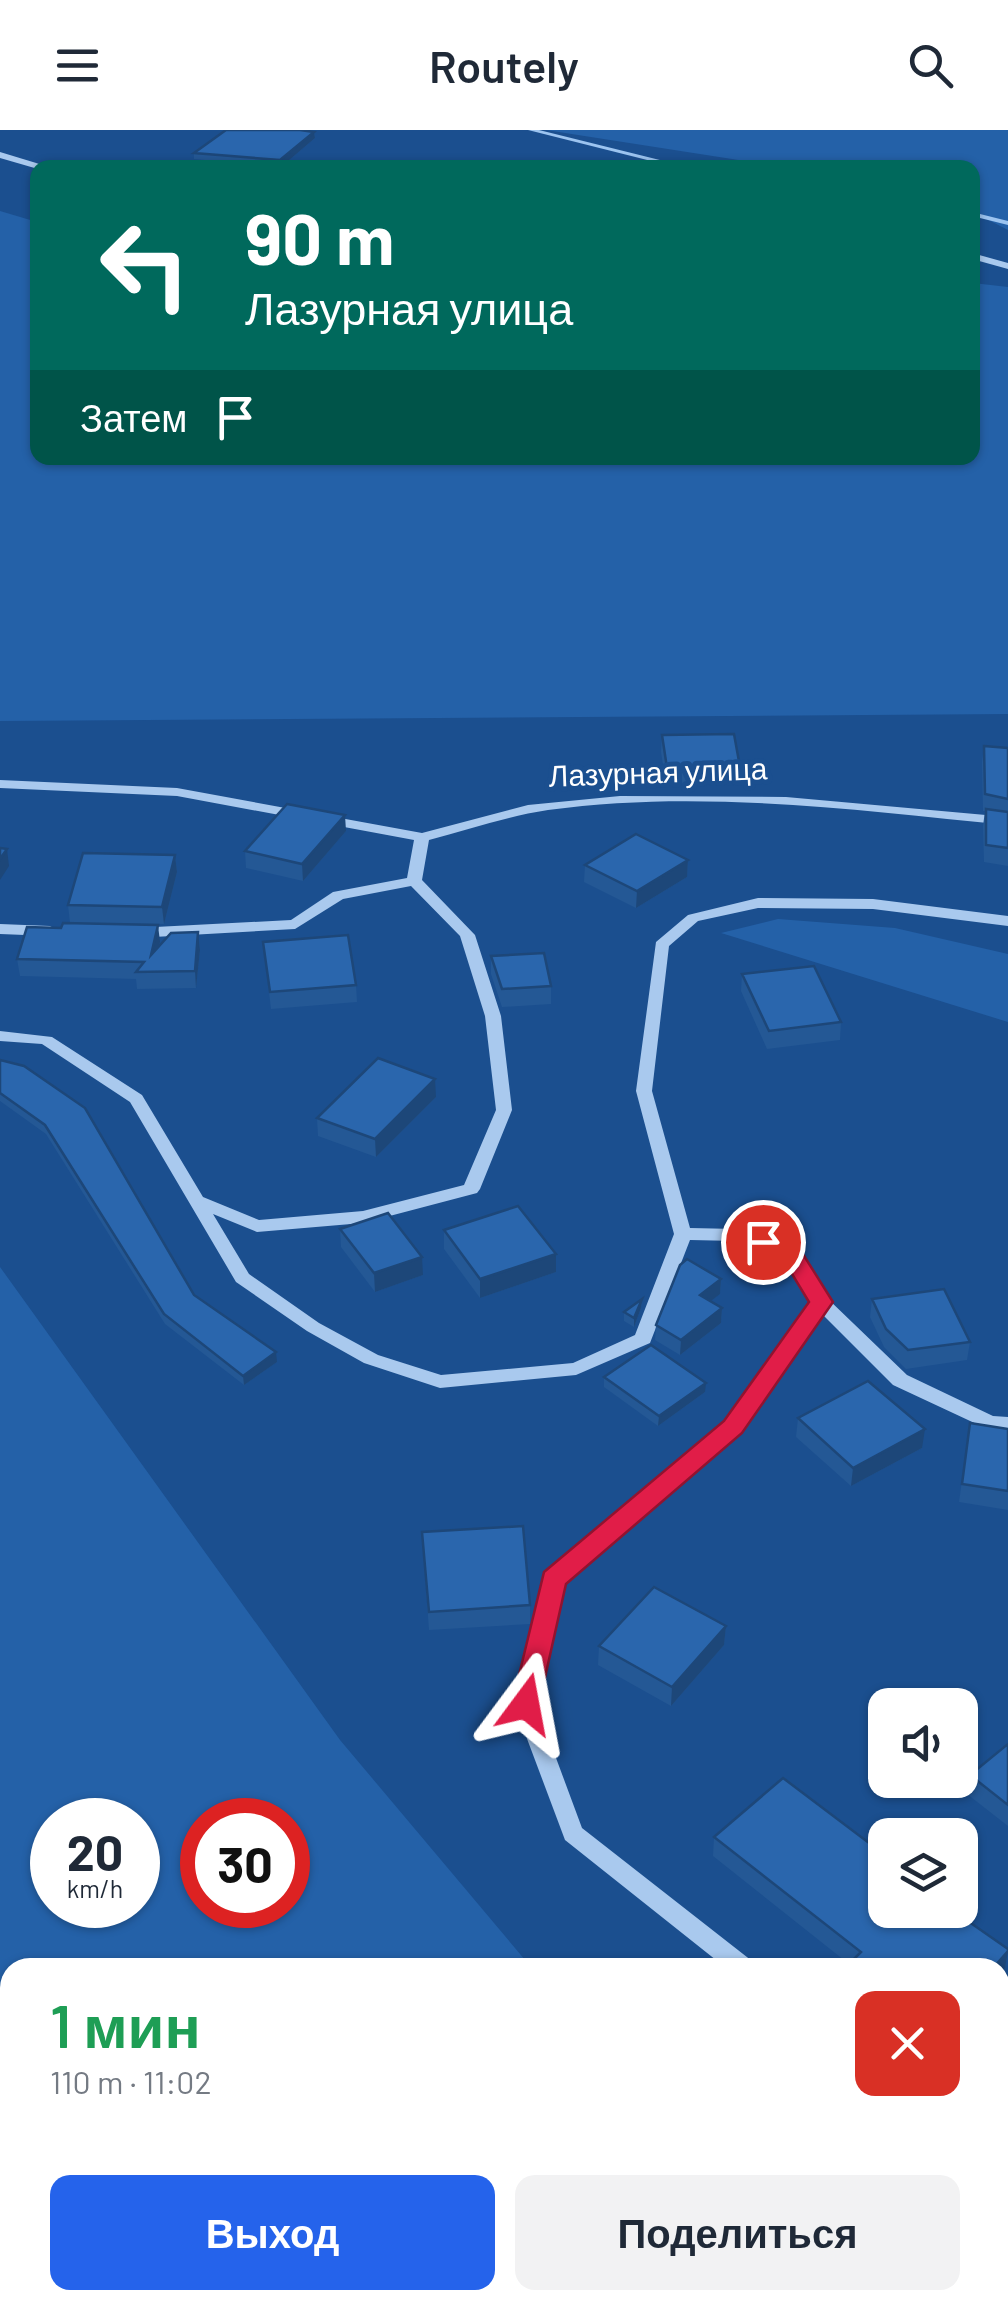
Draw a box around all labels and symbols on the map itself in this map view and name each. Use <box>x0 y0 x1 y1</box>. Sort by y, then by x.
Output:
street label: Лазурная улица <box>548 749 768 793</box>
pin <box>721 1200 806 1285</box>
position arrow <box>474 1652 578 1756</box>
speed limit sign: 30 <box>180 1798 310 1928</box>

